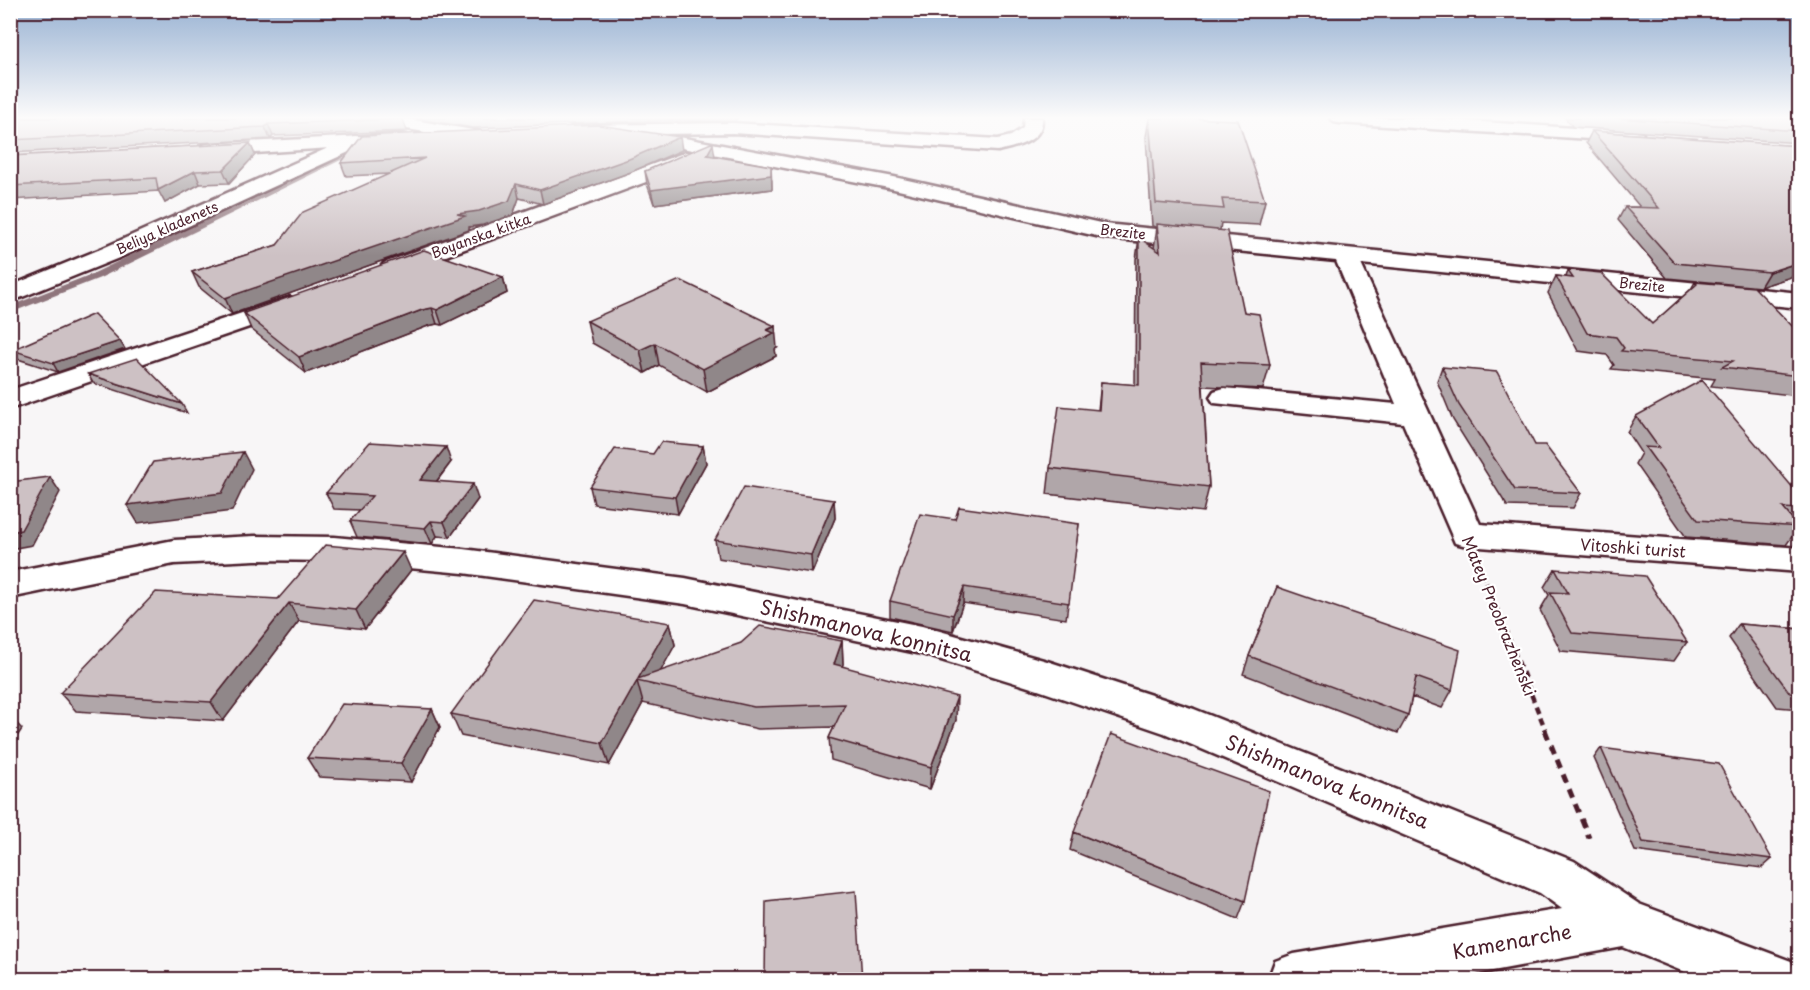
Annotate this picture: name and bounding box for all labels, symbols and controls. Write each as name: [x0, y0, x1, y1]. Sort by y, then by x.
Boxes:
street label: Beliya kladenets: [112, 195, 222, 259]
street label: Boyanska kitka: [428, 208, 534, 263]
street label: Brezite: [1099, 218, 1147, 245]
street label: Brezite: [1618, 272, 1666, 297]
street label: Vitoshki turist: [1580, 531, 1687, 563]
street label: Matey Preobrazhenski: [1457, 532, 1543, 699]
street label: Shishmanova konnitsa: [757, 591, 976, 669]
street label: Shishmanova konnitsa: [1221, 727, 1434, 836]
street label: Kamenarche: [1450, 916, 1574, 966]

